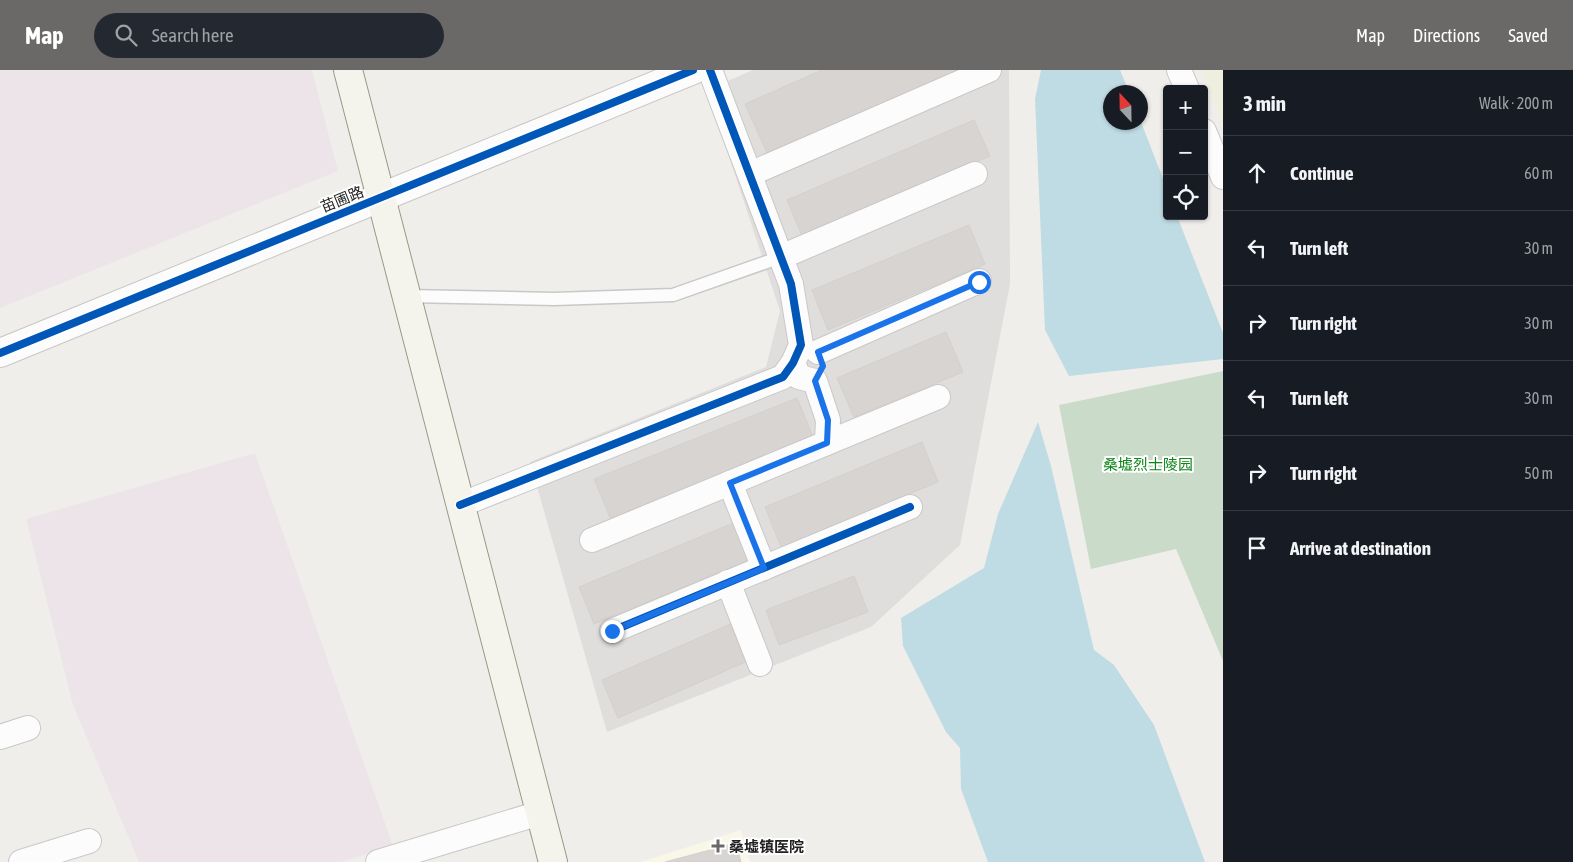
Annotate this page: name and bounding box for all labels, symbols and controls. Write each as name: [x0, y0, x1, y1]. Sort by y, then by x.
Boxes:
search box: [94, 13, 444, 58]
icon: search: [112, 21, 140, 49]
text: Map: [25, 22, 64, 49]
text: Search here: [152, 24, 234, 46]
text: Map: [1356, 25, 1385, 46]
text: Directions: [1413, 25, 1480, 46]
text: Saved: [1508, 25, 1548, 46]
north arrow: [1103, 85, 1148, 130]
map controls: [1163, 85, 1208, 220]
button: +: [1163, 85, 1208, 130]
text: 3 min: [1243, 91, 1286, 115]
text: Walk · 200 m: [1479, 94, 1553, 112]
button: −: [1163, 130, 1208, 175]
icon: ahead: [1243, 159, 1271, 187]
text: Continue: [1290, 162, 1354, 184]
text: 60 m: [1524, 164, 1553, 182]
button: locate: [1163, 175, 1208, 220]
street label: 苗圃路: [318, 183, 366, 215]
icon: left: [1243, 234, 1271, 262]
text: Turn left: [1290, 237, 1348, 259]
text: 30 m: [1524, 239, 1553, 257]
route start: [968, 271, 991, 294]
icon: right: [1243, 309, 1271, 337]
text: Turn right: [1290, 312, 1357, 334]
text: 30 m: [1524, 314, 1553, 332]
icon: left: [1243, 384, 1271, 412]
text: Turn left: [1290, 387, 1348, 409]
text: 30 m: [1524, 389, 1553, 407]
park label: 桑墟烈士陵园: [1103, 456, 1193, 473]
icon: right: [1243, 459, 1271, 487]
text: Turn right: [1290, 462, 1357, 484]
text: 50 m: [1524, 464, 1553, 482]
icon: arrive: [1243, 534, 1271, 562]
text: Arrive at destination: [1290, 537, 1431, 559]
route end: [601, 620, 624, 643]
place label: 桑墟镇医院: [729, 838, 804, 855]
marker: 桑墟镇医院: [711, 839, 725, 853]

